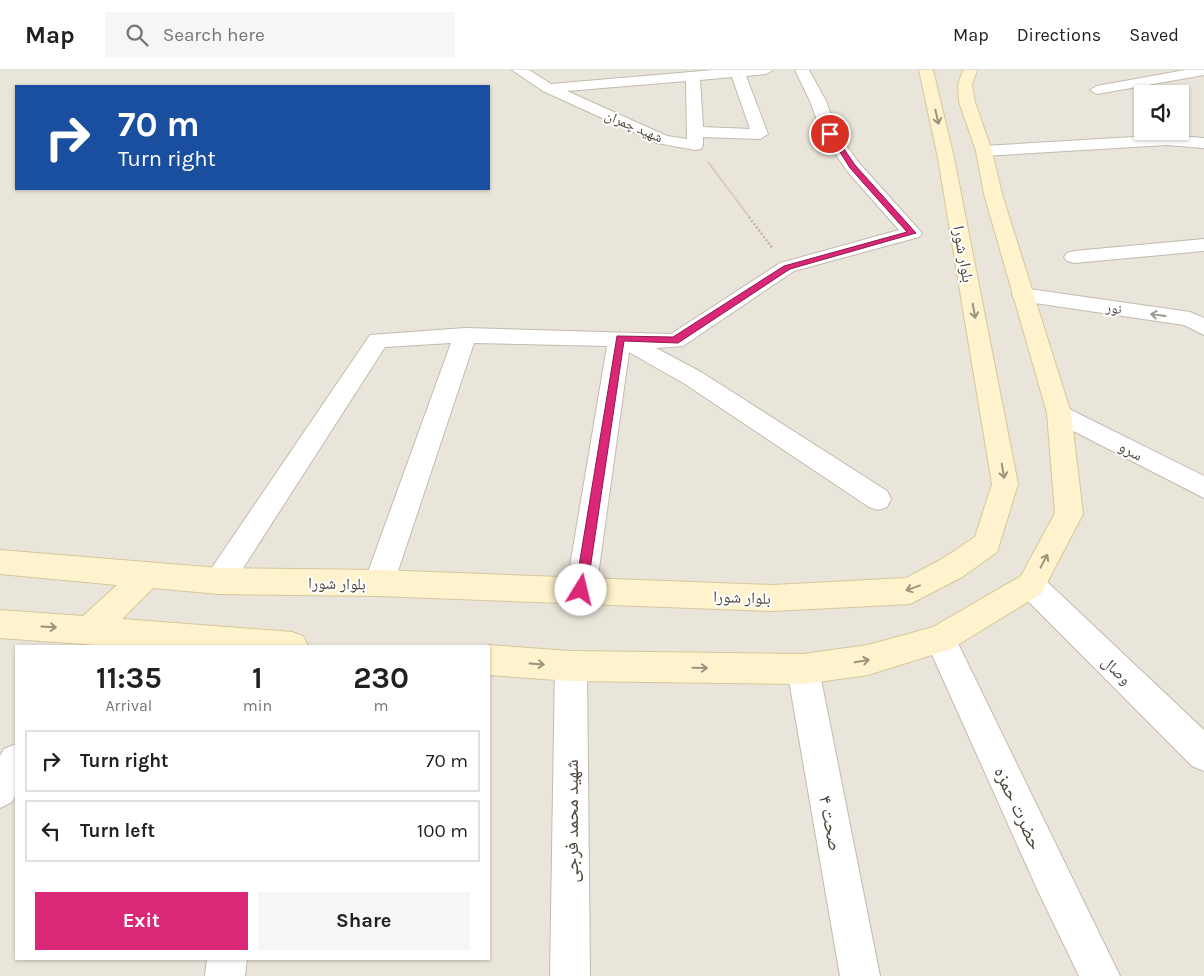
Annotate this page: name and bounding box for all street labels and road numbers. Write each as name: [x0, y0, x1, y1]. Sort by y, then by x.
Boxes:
street label: شهید چمران: [602, 107, 665, 146]
street label: بلوار شورا: [949, 224, 978, 284]
street label: نور: [1104, 299, 1123, 318]
street label: سرو: [1116, 436, 1146, 464]
street label: بلوار شورا: [308, 573, 366, 594]
street label: بلوار شورا: [713, 587, 771, 608]
street label: وصال: [1097, 652, 1135, 690]
street label: شهید محمد فرجی: [561, 759, 583, 883]
street label: حضرت حمزه: [989, 763, 1047, 853]
street label: صحت ۴: [814, 794, 846, 853]

